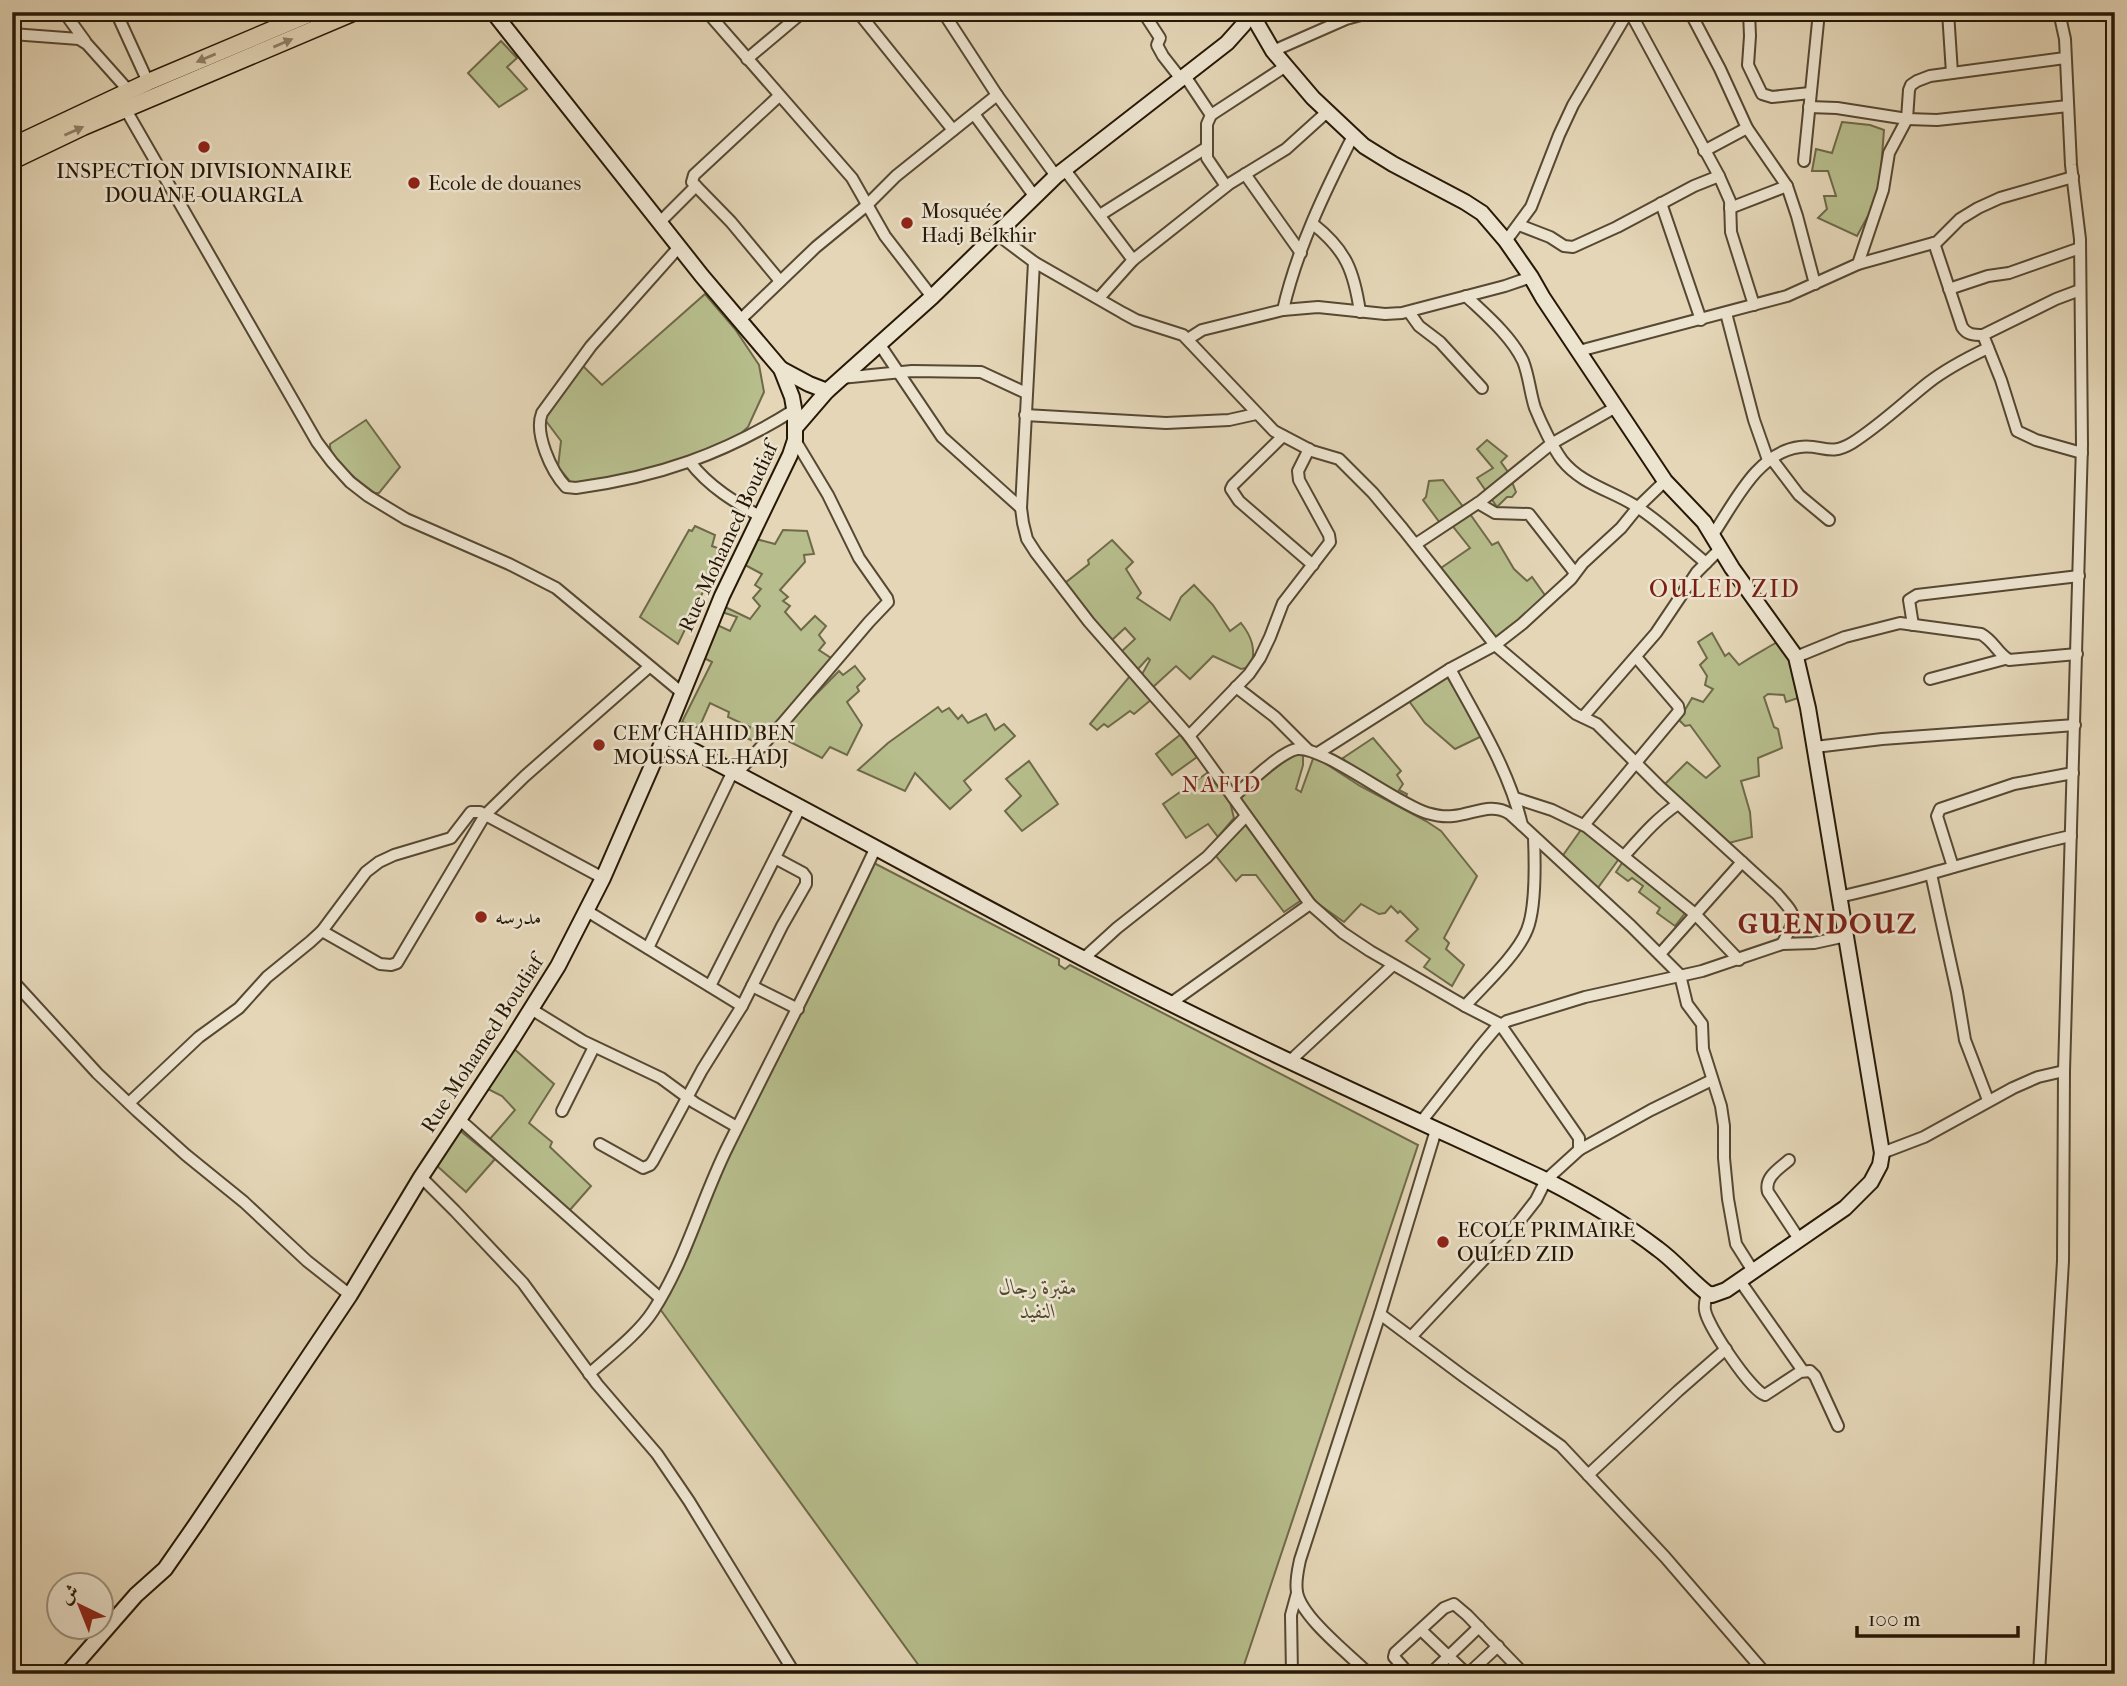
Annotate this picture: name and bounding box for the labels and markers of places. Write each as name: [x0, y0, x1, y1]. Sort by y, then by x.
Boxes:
marker: INSPECTION DIVISIONNAIRE DOUANE-OUARGLA: [196, 139, 212, 155]
place label: INSPECTION DIVISIONNAIRE DOUANE-OUARGLA: [56, 159, 352, 207]
place label: Ecole de douanes: [428, 171, 581, 195]
marker: Ecole de douanes: [406, 175, 422, 191]
place label: Mosquée Hadj Belkhir: [921, 199, 1036, 247]
marker: Mosquée Hadj Belkhir: [899, 215, 915, 231]
place label: CEM CHAHID BEN MOUSSA EL-HADJ: [613, 721, 796, 769]
marker: CEM CHAHID BEN MOUSSA EL-HADJ: [591, 737, 607, 753]
place label: مدرسه: [495, 905, 541, 929]
marker: مدرسه: [473, 909, 489, 925]
place label: ECOLE PRIMAIRE OULED ZID: [1457, 1218, 1636, 1266]
marker: ECOLE PRIMAIRE OULED ZID: [1435, 1234, 1451, 1250]

